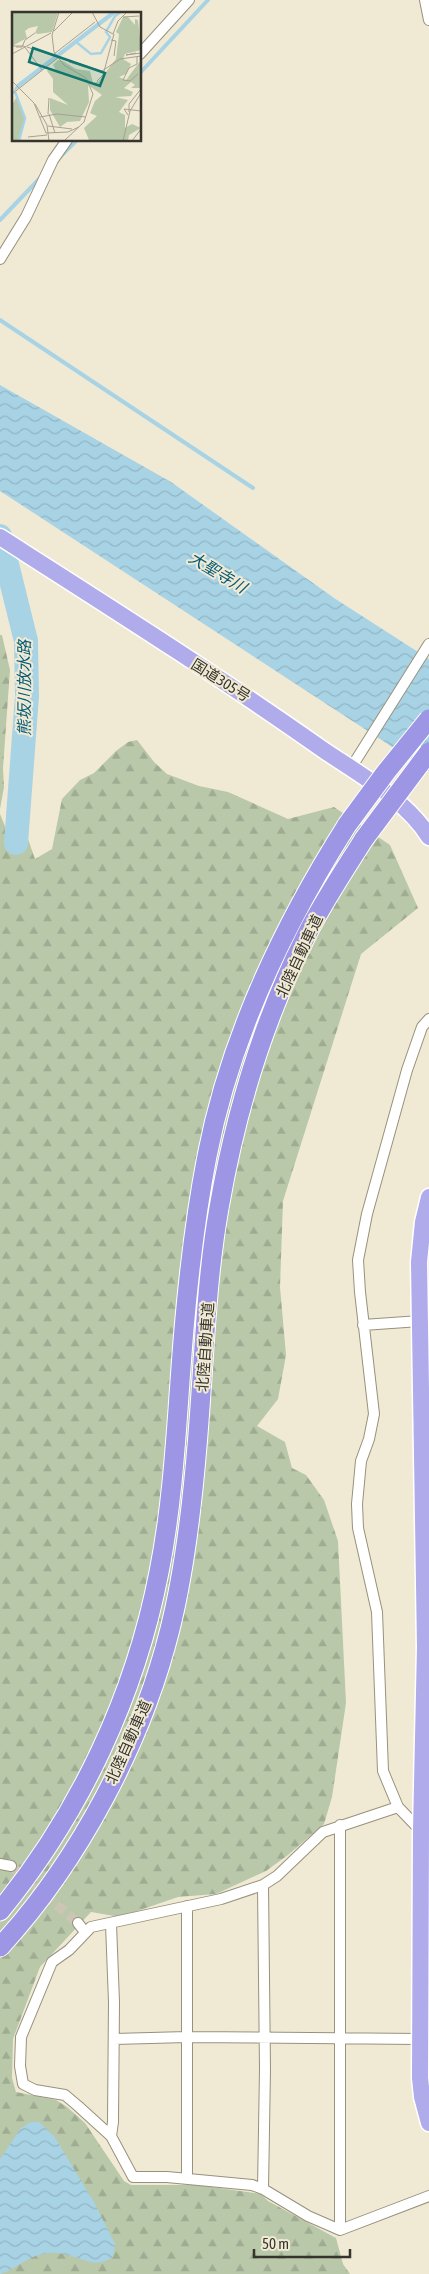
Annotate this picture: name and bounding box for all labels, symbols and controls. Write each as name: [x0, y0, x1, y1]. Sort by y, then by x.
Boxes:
inset map: [12, 12, 141, 141]
water label: 大聖寺川: [186, 548, 252, 597]
water label: 熊坂川放水路: [15, 638, 33, 736]
street label: 国道305号: [188, 655, 254, 705]
street label: 北陸自動車道: [272, 912, 326, 1000]
street label: 北陸自動車道: [193, 1302, 217, 1392]
street label: 北陸自動車道: [102, 1697, 154, 1787]
scale bar: [254, 2226, 350, 2258]
text: 50 m: [262, 2235, 289, 2252]

